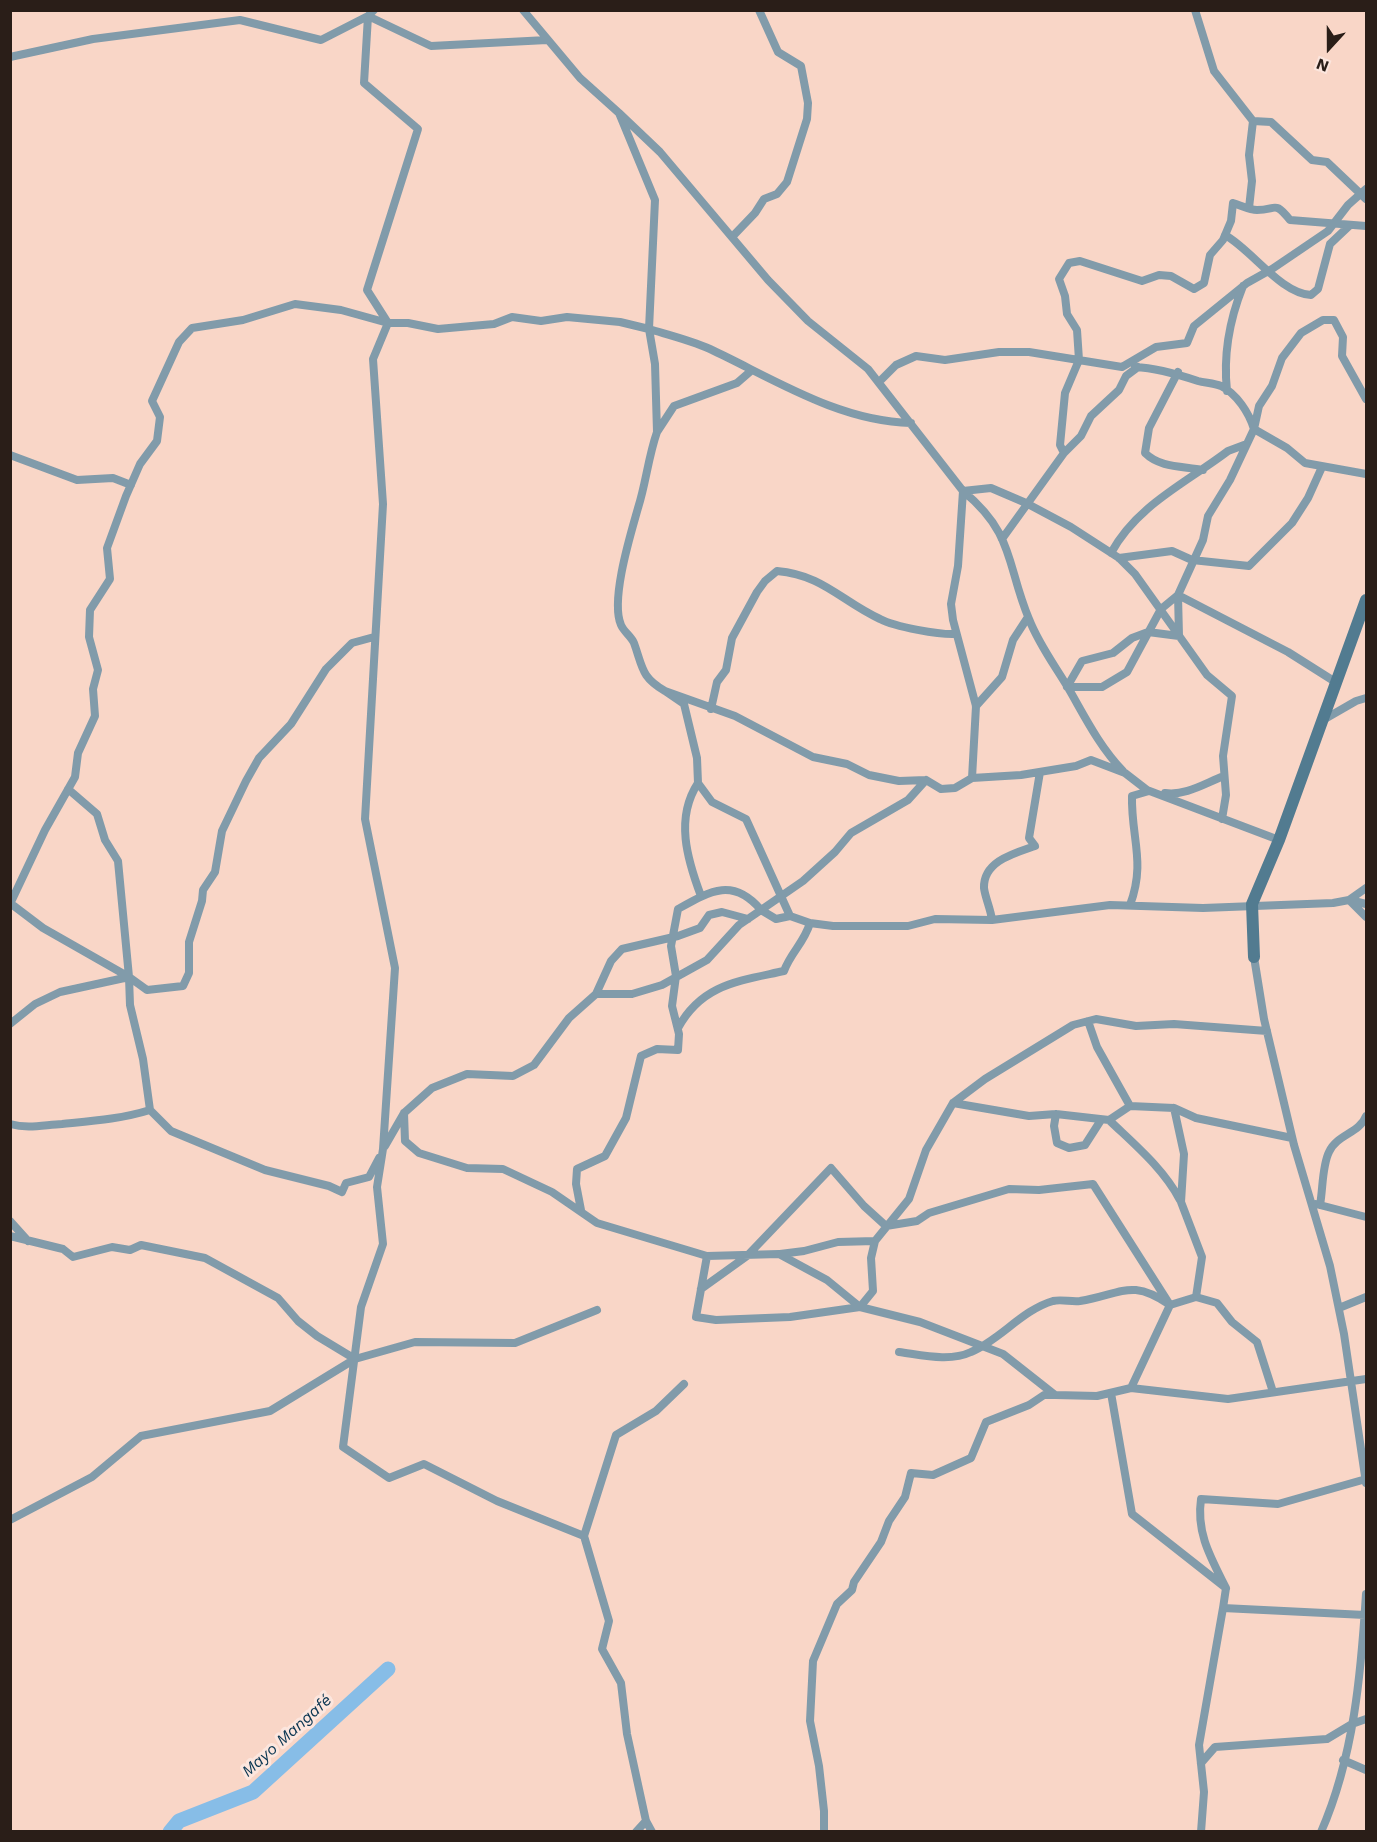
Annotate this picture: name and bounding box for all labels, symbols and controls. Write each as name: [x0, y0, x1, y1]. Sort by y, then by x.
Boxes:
north arrow: [1299, 18, 1359, 78]
text: N: [1313, 54, 1331, 76]
water label: Mayo Mangafé: [238, 1691, 336, 1781]

